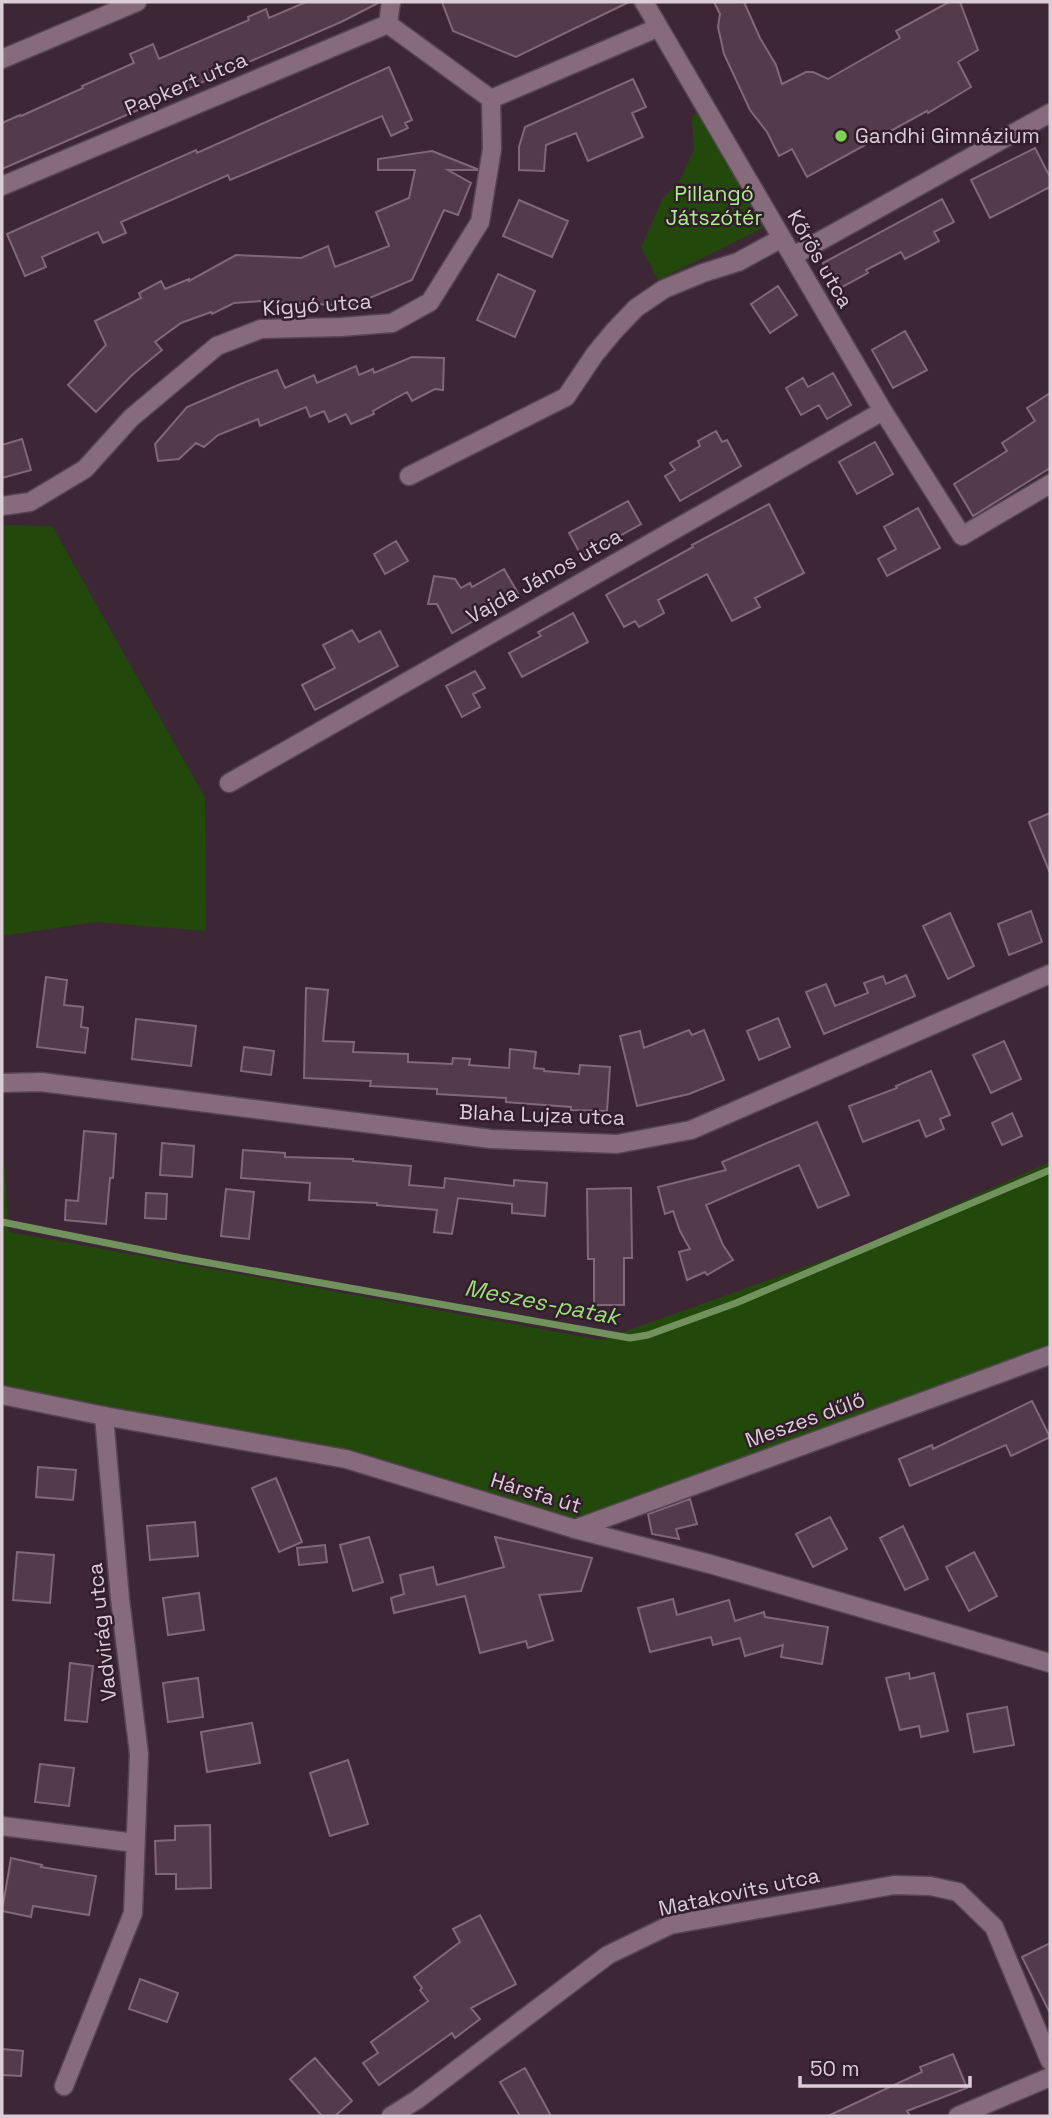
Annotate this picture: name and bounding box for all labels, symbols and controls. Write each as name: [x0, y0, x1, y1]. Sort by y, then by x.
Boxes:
street label: Papkert utca: [120, 46, 251, 122]
place label: Gandhi Gimnázium: [855, 122, 1040, 149]
marker: Gandhi Gimnázium: [833, 128, 849, 144]
park label: Pillangó Játszótér: [666, 180, 762, 231]
street label: Kőrös utca: [781, 205, 859, 313]
street label: Kígyó utca: [261, 287, 372, 322]
street label: Vajda János utca: [461, 522, 626, 629]
street label: Blaha Lujza utca: [459, 1098, 625, 1131]
water label: Meszes-patak: [462, 1272, 624, 1332]
street label: Meszes dűlő: [741, 1385, 868, 1454]
street label: Hársfa út: [488, 1466, 585, 1519]
street label: Vadvirág utca: [81, 1562, 122, 1703]
street label: Matakovits utca: [656, 1861, 822, 1922]
scale bar: [800, 2044, 970, 2088]
text: 50 m: [810, 2055, 860, 2082]

